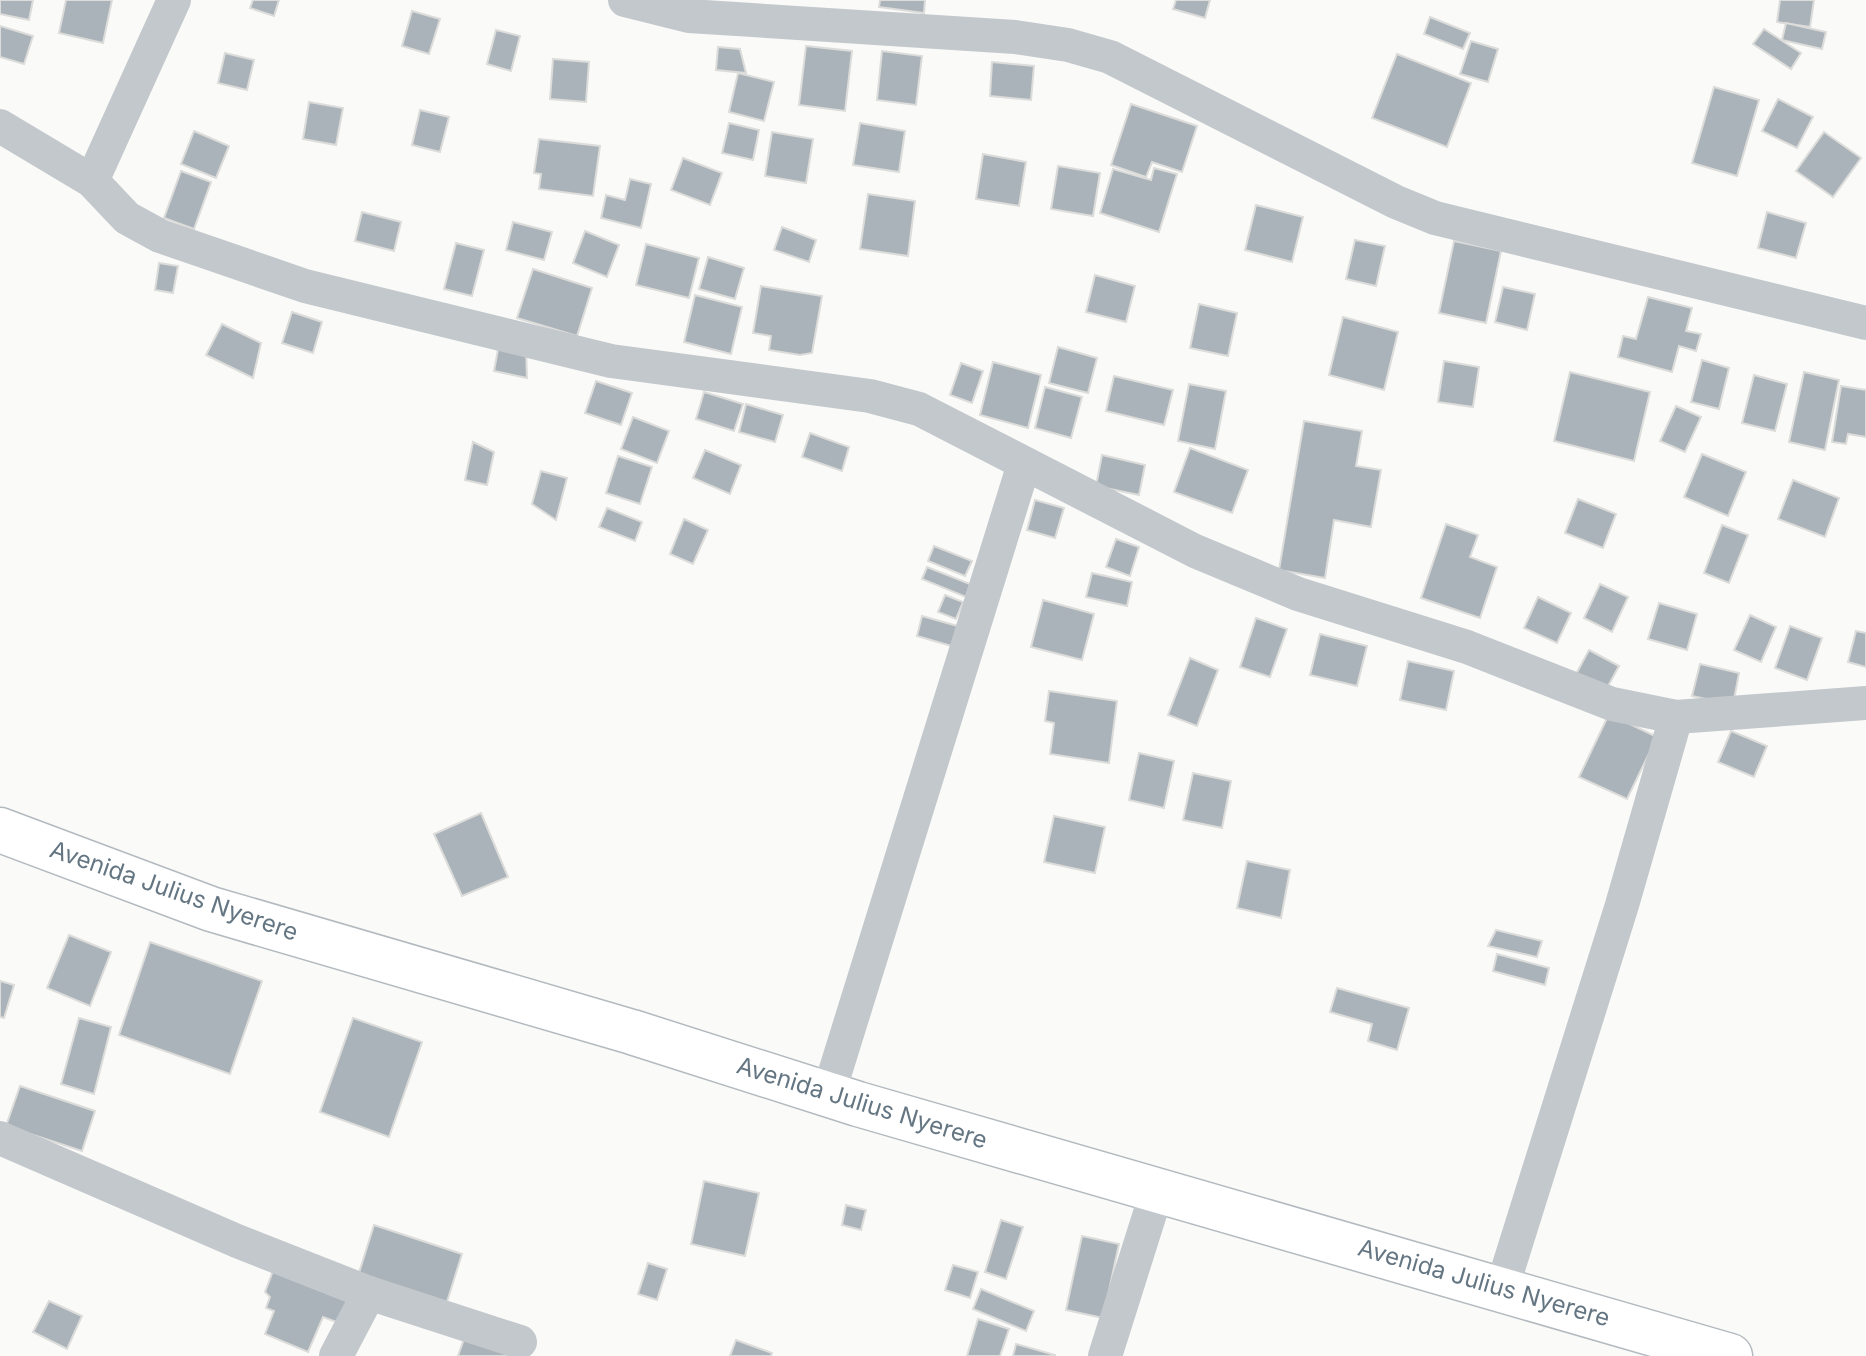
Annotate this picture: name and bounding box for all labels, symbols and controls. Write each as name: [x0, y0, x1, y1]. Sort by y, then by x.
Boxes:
street label: Avenida Julius Nyerere: [46, 834, 302, 947]
street label: Avenida Julius Nyerere: [733, 1051, 991, 1154]
street label: Avenida Julius Nyerere: [1355, 1233, 1613, 1332]

